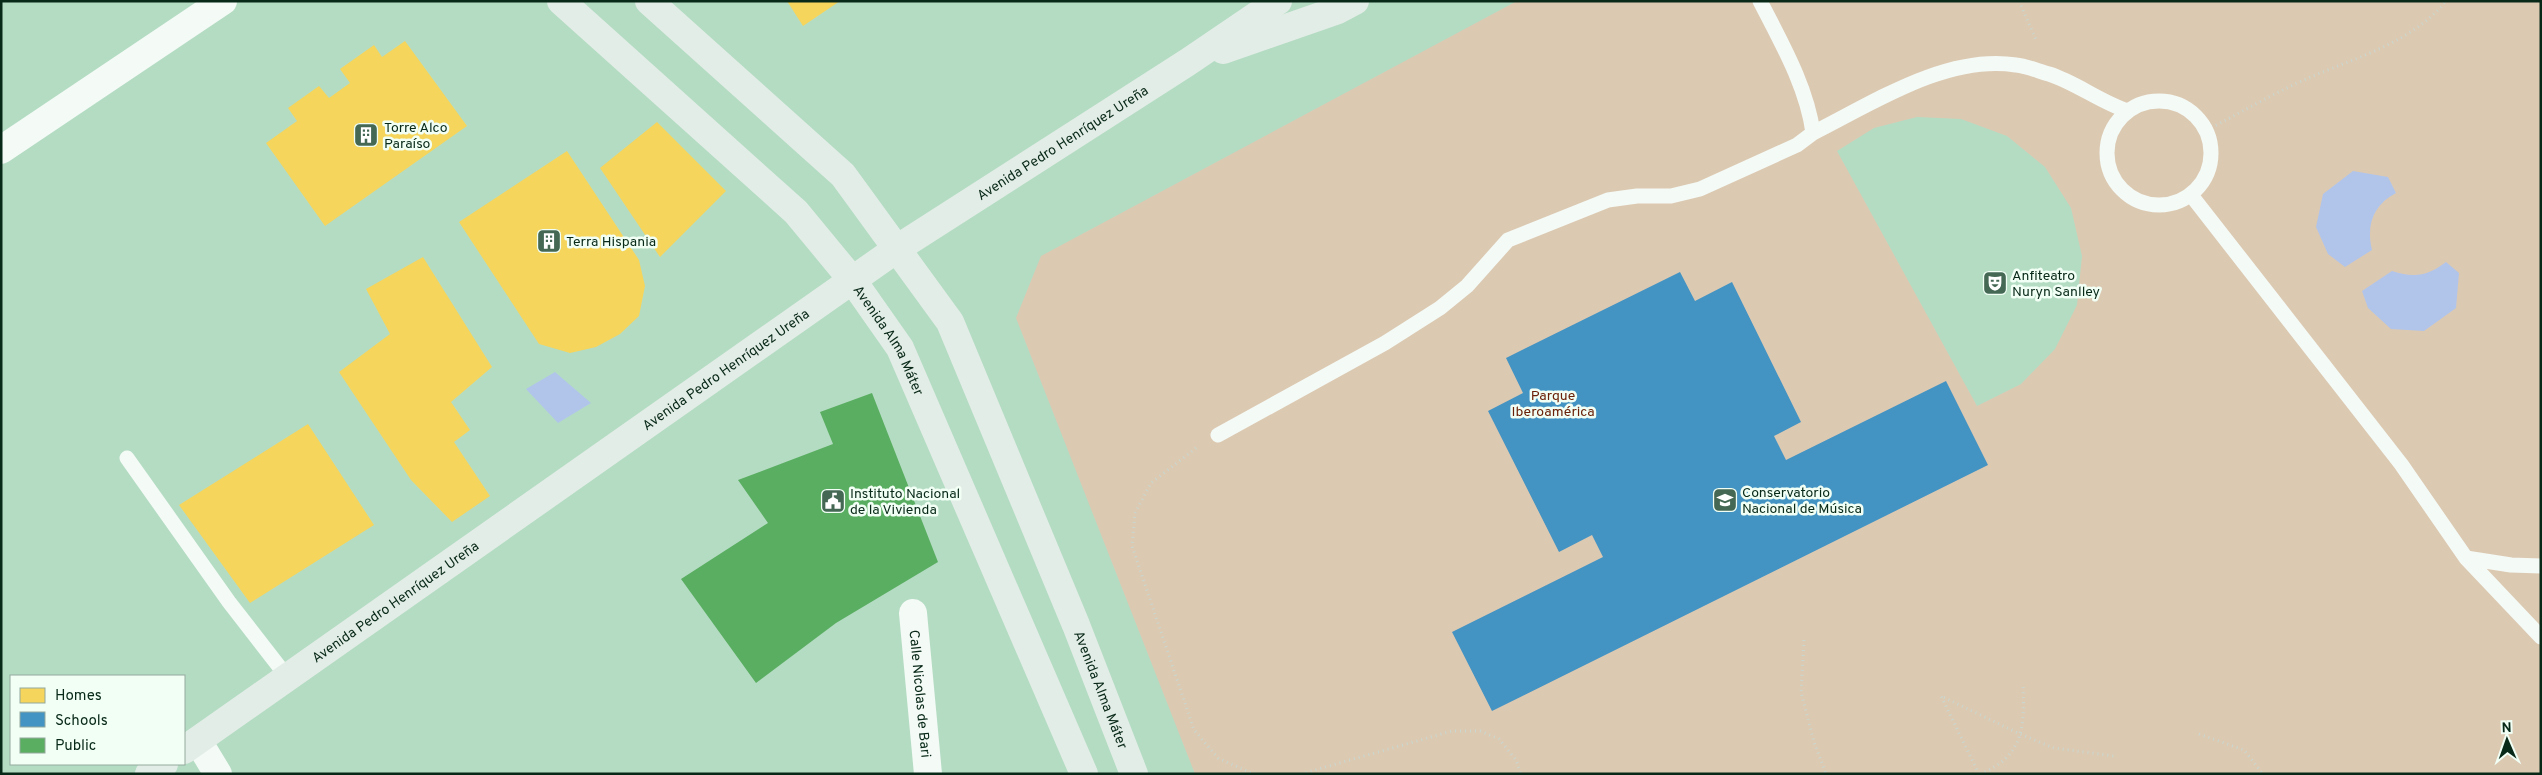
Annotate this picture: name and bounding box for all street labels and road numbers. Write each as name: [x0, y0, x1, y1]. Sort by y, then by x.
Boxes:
street label: Avenida Pedro Henríquez Ureña: [974, 83, 1152, 205]
street label: Avenida Alma Máter: [849, 283, 927, 399]
street label: Avenida Pedro Henríquez Ureña: [640, 306, 813, 435]
street label: Avenida Pedro Henríquez Ureña: [309, 538, 483, 667]
street label: Calle Nicolas de Bari: [905, 629, 933, 759]
street label: Avenida Alma Máter: [1069, 629, 1131, 752]

